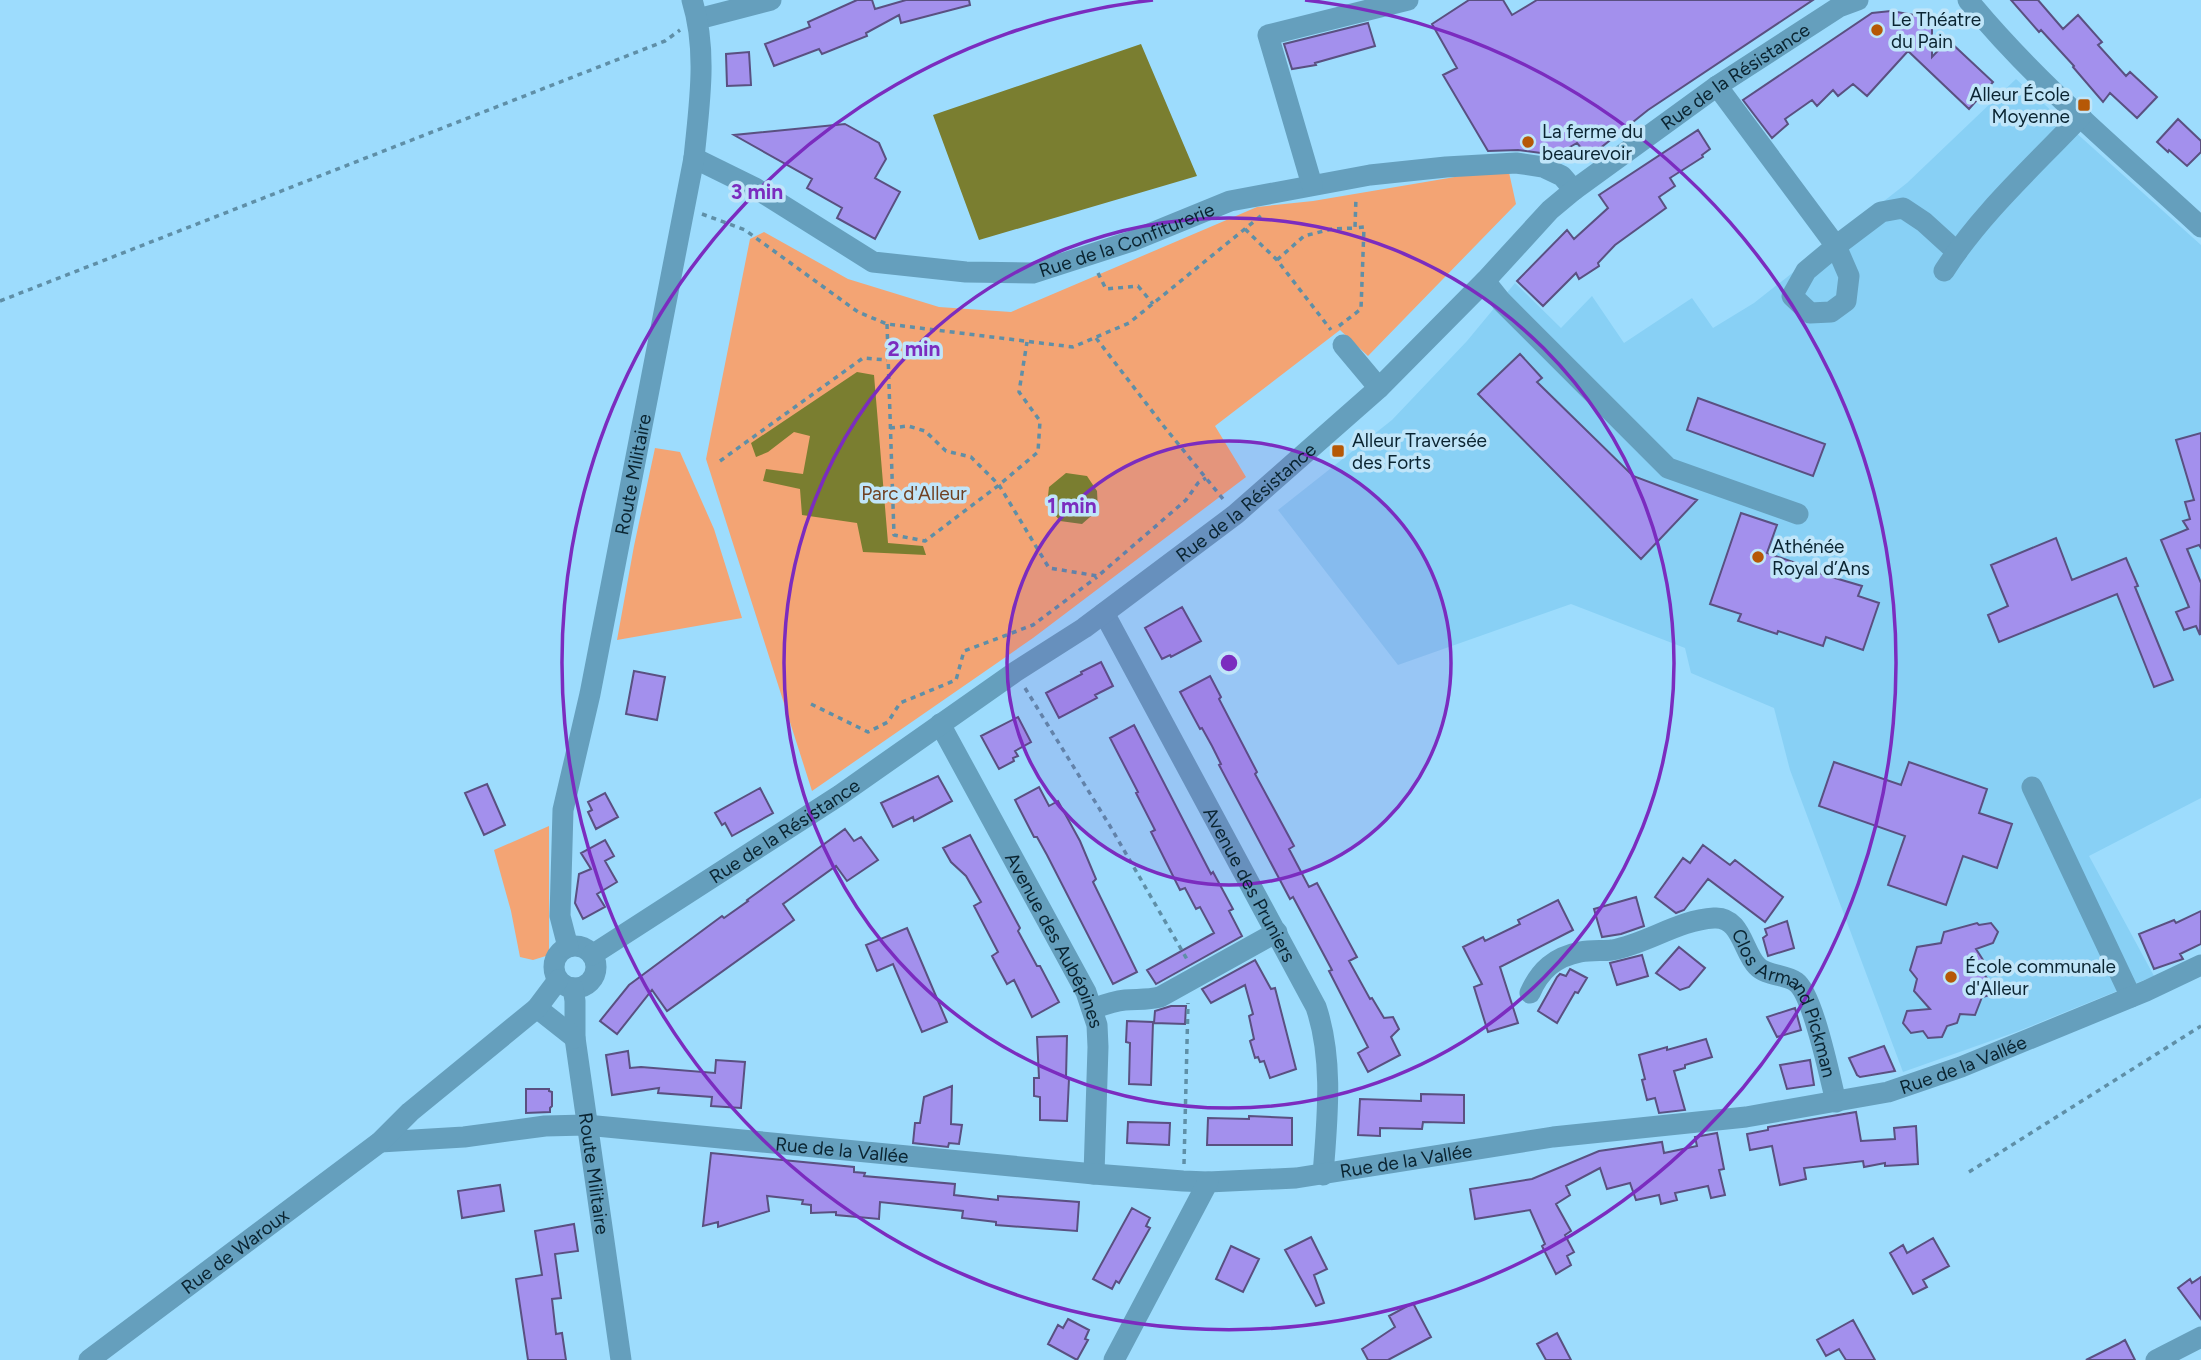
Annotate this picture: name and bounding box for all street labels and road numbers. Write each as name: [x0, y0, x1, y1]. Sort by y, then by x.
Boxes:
street label: Rue de la Résistance: [1656, 18, 1814, 135]
street label: Rue de la Confiturerie: [1036, 198, 1218, 282]
street label: Route Militaire: [610, 412, 656, 537]
street label: Rue de la Résistance: [1172, 438, 1321, 567]
street label: Rue de la Résistance: [705, 774, 864, 888]
street label: Avenue des Pruniers: [1198, 803, 1301, 966]
street label: Avenue des Aubépines: [1000, 848, 1108, 1031]
street label: Clos Armand Pickman: [1727, 925, 1841, 1080]
street label: Rue de la Vallée: [1897, 1030, 2030, 1099]
street label: Route Militaire: [574, 1111, 614, 1236]
street label: Rue de la Vallée: [774, 1132, 909, 1168]
street label: Rue de la Vallée: [1338, 1139, 1474, 1183]
street label: Rue de Waroux: [177, 1204, 293, 1299]

